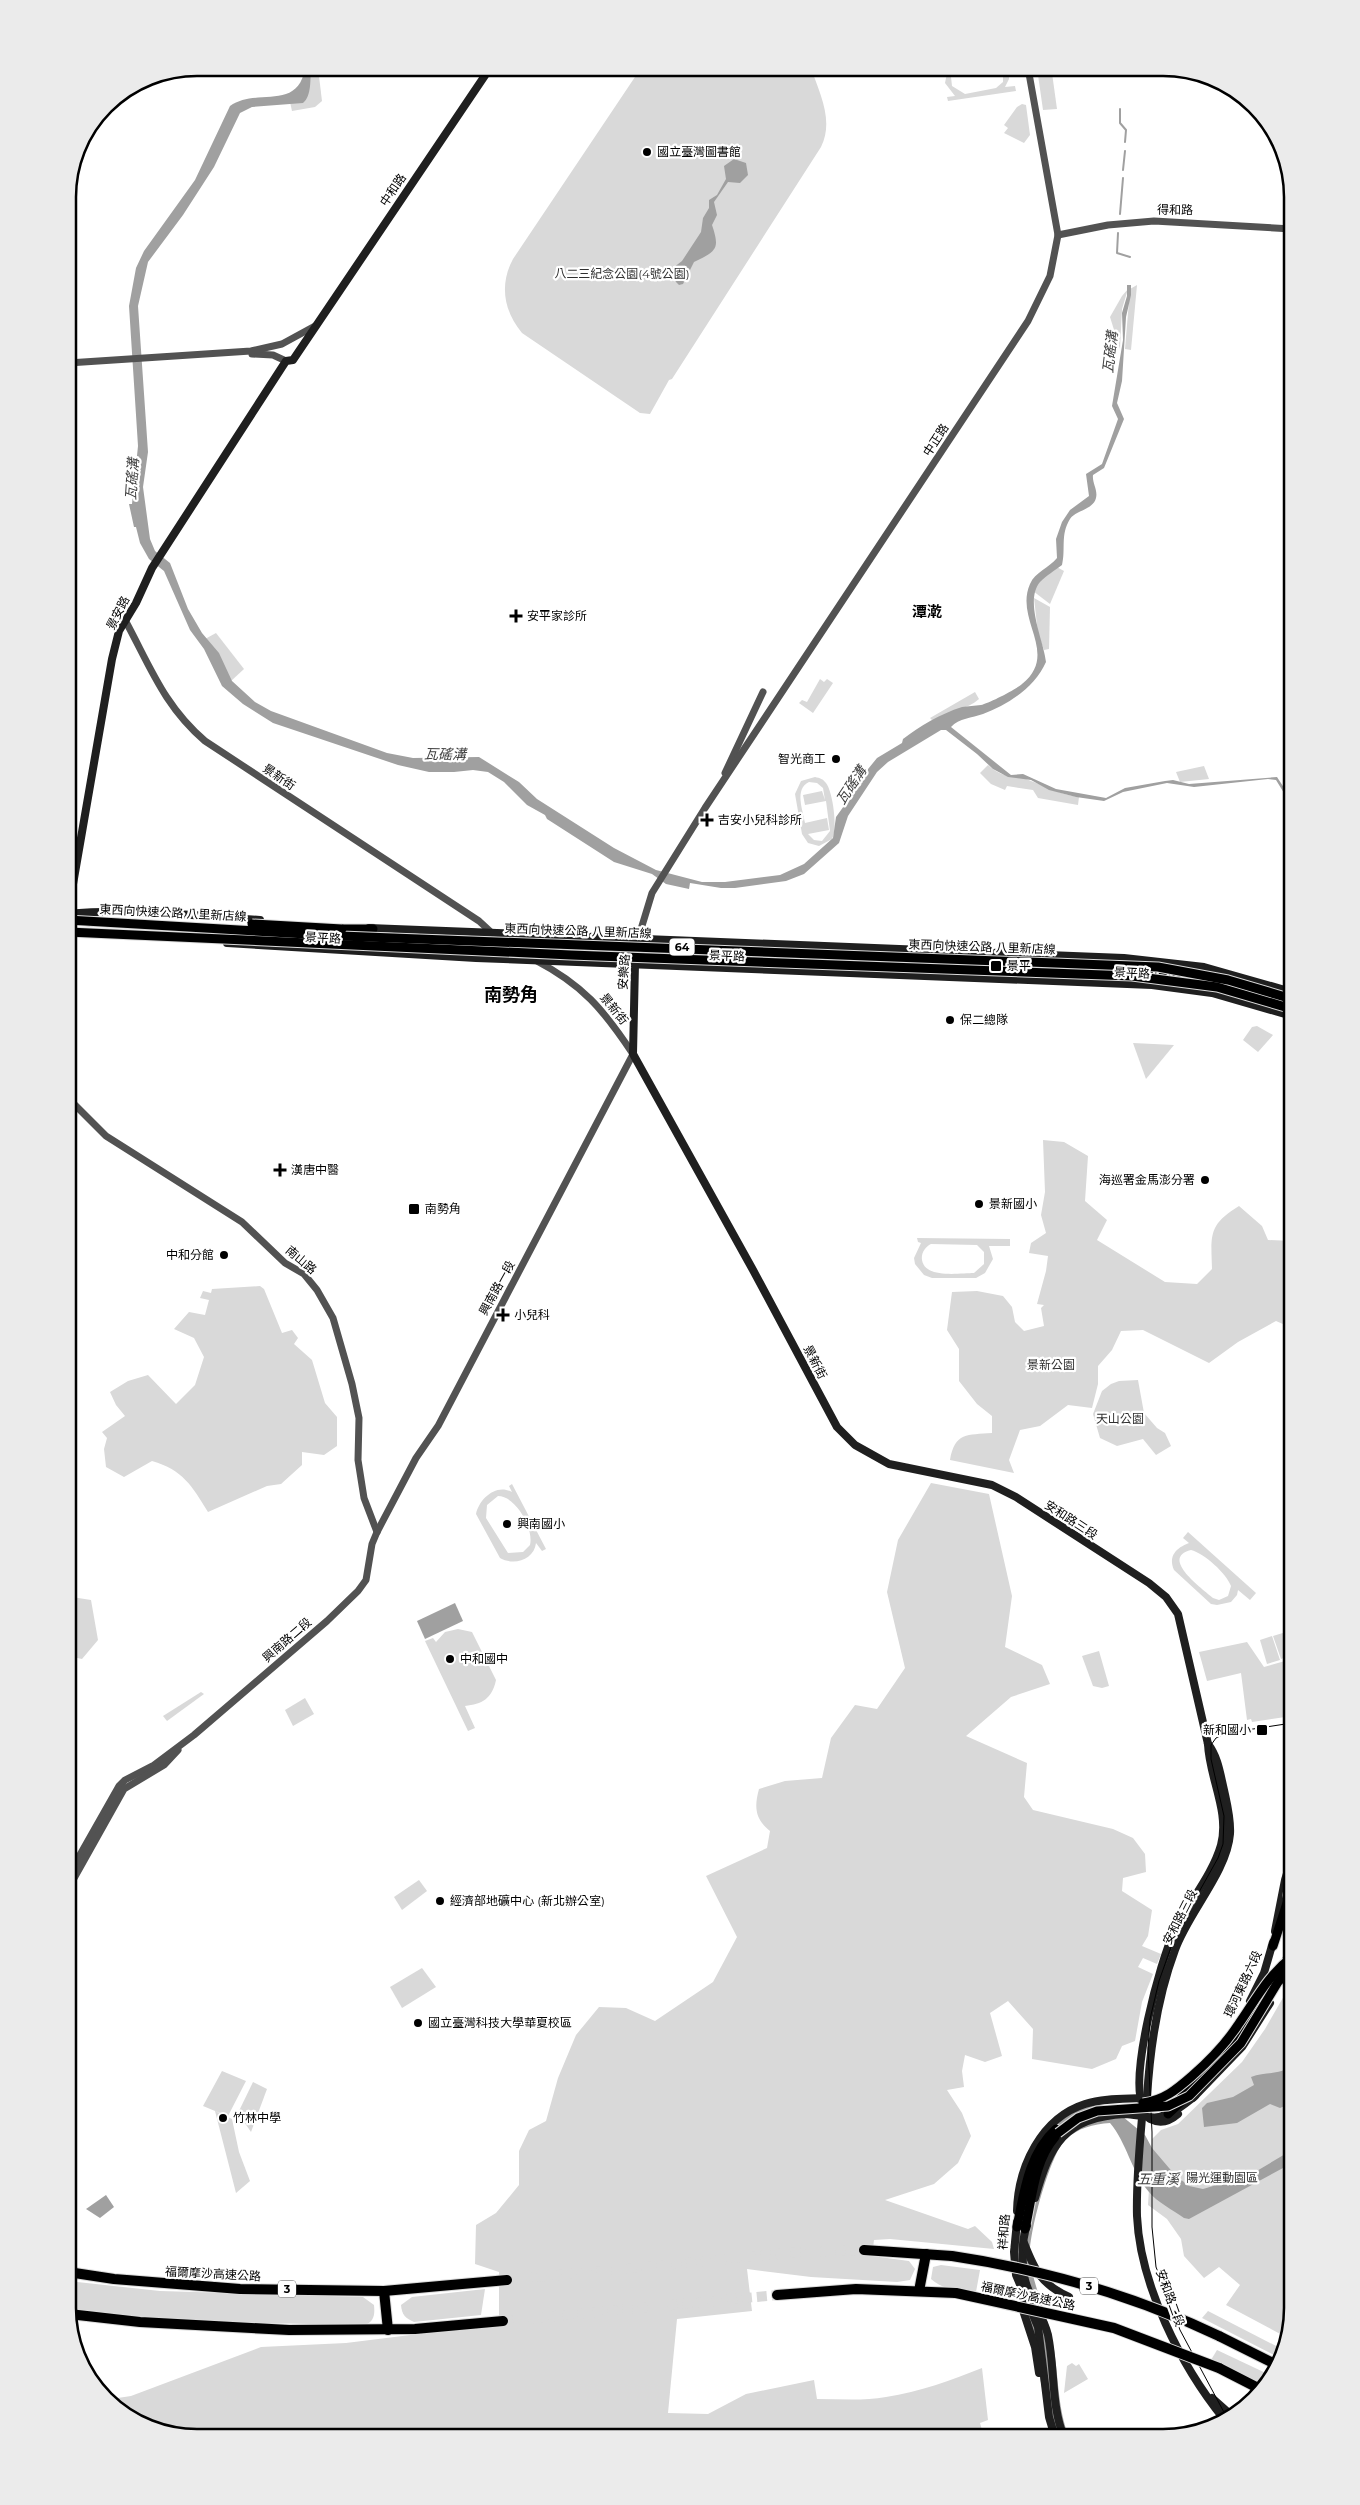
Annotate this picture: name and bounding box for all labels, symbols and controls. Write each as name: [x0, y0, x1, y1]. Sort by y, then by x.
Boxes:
place label: 國立臺灣圖書館: [657, 144, 741, 159]
marker: 國立臺灣圖書館: [641, 146, 653, 158]
street label: 中和路: [376, 171, 409, 209]
street label: 得和路: [1157, 202, 1193, 217]
park label: 八二三紀念公園(4號公園): [554, 266, 690, 281]
water label: 瓦磘溝: [1099, 328, 1122, 374]
street label: 中正路: [919, 421, 952, 459]
water label: 瓦磘溝: [122, 455, 143, 501]
street label: 景安路: [103, 593, 132, 632]
district label: 潭漧: [912, 602, 942, 621]
place label: 安平家診所: [527, 608, 587, 623]
marker: 安平家診所: [509, 609, 523, 623]
water label: 瓦磘溝: [424, 745, 468, 763]
place label: 智光商工: [778, 751, 826, 766]
marker: 智光商工: [830, 753, 842, 765]
street label: 景新街: [260, 760, 298, 793]
water label: 瓦磘溝: [832, 761, 871, 807]
place label: 吉安小兒科診所: [718, 812, 802, 827]
marker: 吉安小兒科診所: [700, 813, 714, 827]
street label: 東西向快速公路 八里新店線: [99, 901, 247, 924]
street label: 東西向快速公路 八里新店線: [504, 920, 652, 941]
street label: 景平路: [305, 929, 341, 946]
street label: 東西向快速公路 八里新店線: [908, 936, 1056, 957]
road number: 64: [670, 939, 694, 956]
street label: 景平路: [709, 947, 745, 964]
street label: 安樂路: [615, 953, 632, 990]
place label: 景平: [1007, 958, 1031, 973]
marker: 景平: [989, 959, 1003, 973]
street label: 景平路: [1114, 964, 1150, 981]
district label: 南勢角: [484, 984, 538, 1006]
street label: 景新街: [597, 990, 632, 1027]
place label: 保二總隊: [960, 1012, 1008, 1027]
marker: 保二總隊: [944, 1014, 956, 1026]
place label: 漢唐中醫: [291, 1162, 339, 1177]
marker: 漢唐中醫: [273, 1163, 287, 1177]
place label: 海巡署金馬澎分署: [1099, 1172, 1195, 1187]
marker: 海巡署金馬澎分署: [1199, 1174, 1211, 1186]
place label: 景新國小: [989, 1196, 1037, 1211]
marker: 景新國小: [973, 1198, 985, 1210]
place label: 南勢角: [425, 1201, 461, 1216]
marker: 南勢角: [407, 1202, 421, 1216]
street label: 南山路: [283, 1242, 320, 1277]
place label: 中和分館: [166, 1247, 214, 1262]
marker: 中和分館: [218, 1249, 230, 1261]
street label: 興南路一段: [475, 1258, 518, 1318]
place label: 小兒科: [514, 1307, 550, 1322]
marker: 小兒科: [496, 1308, 510, 1322]
street label: 景新街: [801, 1342, 830, 1381]
park label: 景新公園: [1027, 1357, 1075, 1372]
park label: 天山公園: [1096, 1411, 1144, 1426]
street label: 安和路三段: [1042, 1497, 1101, 1542]
place label: 興南國小: [517, 1516, 565, 1531]
marker: 興南國小: [501, 1518, 513, 1530]
street label: 興南路二段: [259, 1614, 314, 1665]
place label: 中和國中: [460, 1651, 508, 1666]
marker: 中和國中: [444, 1653, 456, 1665]
place label: 新和國小: [1203, 1722, 1251, 1737]
marker: 新和國小: [1255, 1723, 1269, 1737]
street label: 安和路三段: [1159, 1887, 1200, 1947]
place label: 經濟部地礦中心 (新北辦公室): [450, 1893, 605, 1908]
marker: 經濟部地礦中心 (新北辦公室): [434, 1895, 446, 1907]
street label: 環河東路六段: [1221, 1948, 1265, 2020]
place label: 國立臺灣科技大學華夏校區: [428, 2015, 572, 2030]
marker: 國立臺灣科技大學華夏校區: [412, 2017, 424, 2029]
place label: 竹林中學: [233, 2110, 281, 2125]
marker: 竹林中學: [217, 2112, 229, 2124]
water label: 五重溪: [1137, 2170, 1181, 2188]
park label: 陽光運動園區: [1186, 2170, 1258, 2185]
street label: 祥和路: [995, 2213, 1012, 2250]
street label: 福爾摩沙高速公路: [165, 2263, 261, 2284]
street label: 安和路二段: [1153, 2267, 1188, 2329]
street label: 福爾摩沙高速公路: [980, 2278, 1077, 2313]
road number: 3: [1080, 2278, 1098, 2294]
road number: 3: [278, 2280, 296, 2298]

